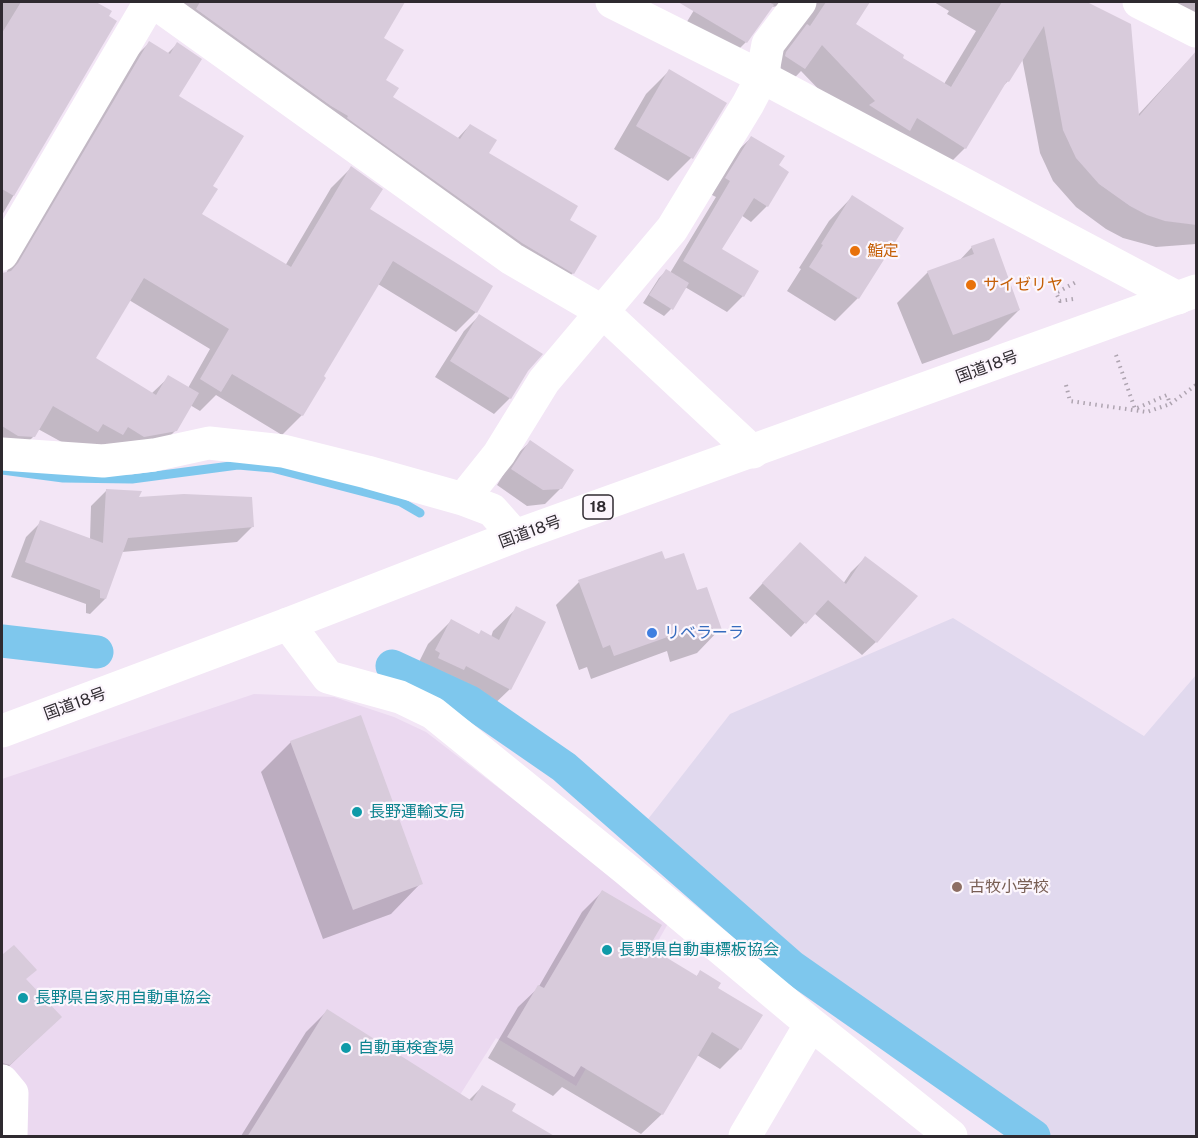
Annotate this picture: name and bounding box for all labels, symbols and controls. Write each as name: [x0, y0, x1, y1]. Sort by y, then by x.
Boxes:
place label: 鮨定: [867, 241, 899, 261]
marker: 鮨定: [848, 244, 862, 258]
place label: サイゼリヤ: [983, 275, 1063, 295]
marker: サイゼリヤ: [964, 278, 978, 292]
street label: 国道18号: [953, 347, 1021, 387]
road number: 18: [583, 495, 613, 519]
street label: 国道18号: [496, 512, 564, 552]
place label: リベラーラ: [664, 623, 744, 643]
marker: リベラーラ: [645, 626, 659, 640]
street label: 国道18号: [41, 684, 109, 724]
place label: 長野運輸支局: [369, 802, 465, 822]
marker: 長野運輸支局: [350, 805, 364, 819]
place label: 古牧小学校: [969, 877, 1049, 897]
marker: 古牧小学校: [950, 880, 964, 894]
place label: 長野県自動車標板協会: [619, 940, 779, 960]
marker: 長野県自動車標板協会: [600, 943, 614, 957]
place label: 長野県自家用自動車協会: [35, 988, 211, 1008]
marker: 長野県自家用自動車協会: [16, 991, 30, 1005]
place label: 自動車検査場: [358, 1038, 454, 1058]
marker: 自動車検査場: [339, 1041, 353, 1055]

